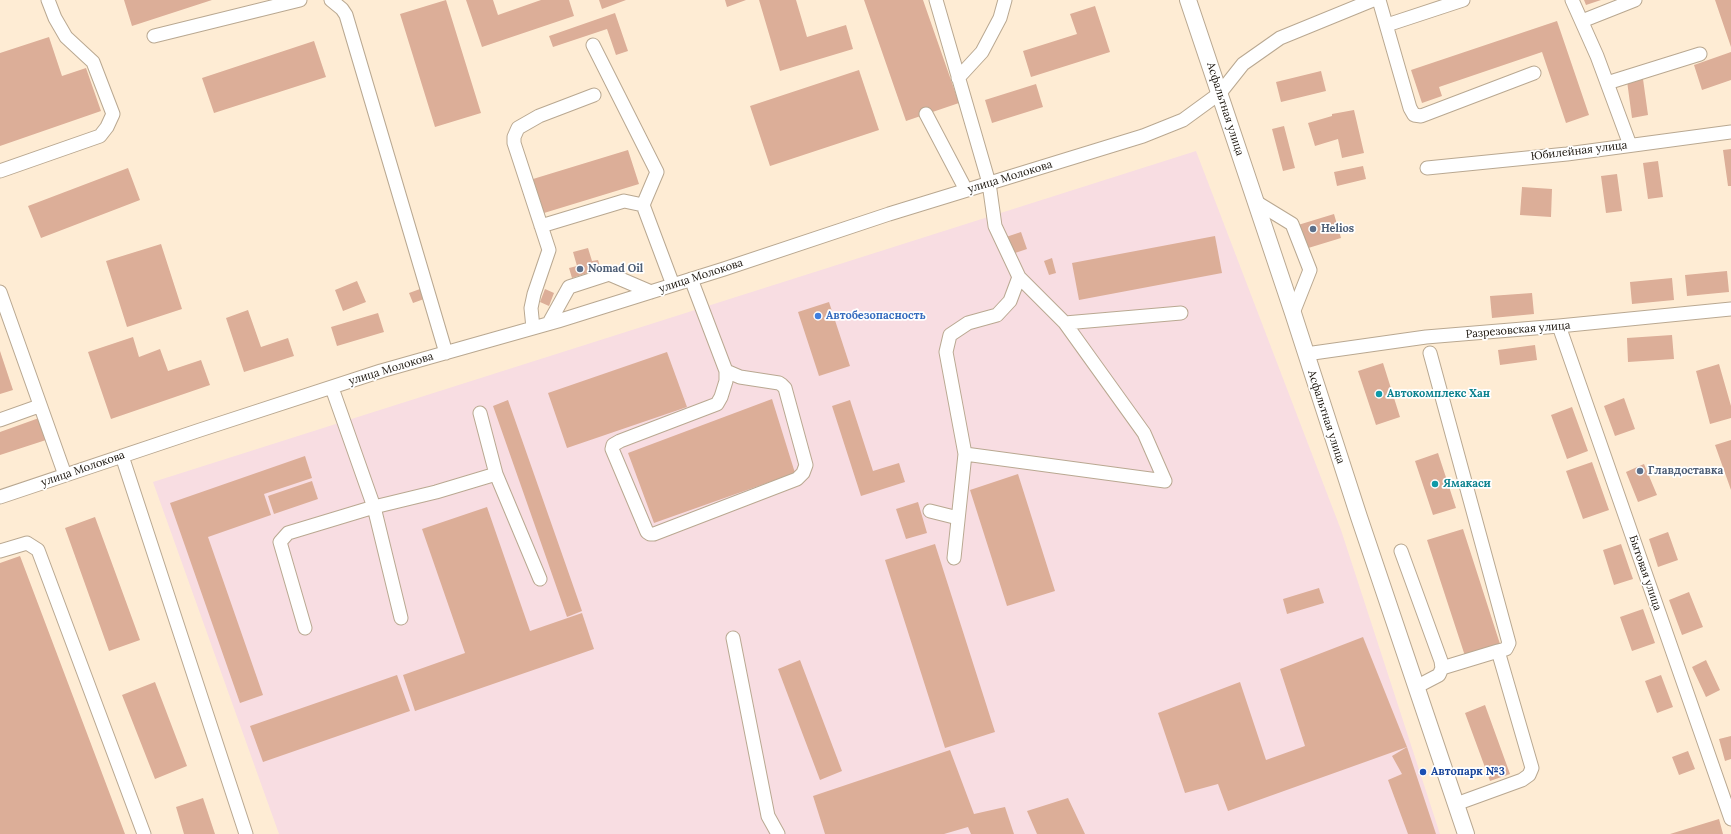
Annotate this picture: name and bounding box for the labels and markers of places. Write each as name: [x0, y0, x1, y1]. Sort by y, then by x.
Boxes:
place label: Helios: [1321, 222, 1354, 236]
marker: Helios: [1308, 224, 1318, 234]
place label: Nomad Oil: [588, 262, 643, 276]
marker: Nomad Oil: [575, 264, 585, 274]
place label: Автобезопасность: [826, 309, 926, 323]
marker: Автобезопасность: [813, 311, 823, 321]
place label: Автокомплекс Хан: [1387, 387, 1490, 401]
marker: Автокомплекс Хан: [1374, 389, 1384, 399]
place label: Главдоставка: [1648, 464, 1723, 478]
marker: Главдоставка: [1635, 466, 1645, 476]
place label: Ямакаси: [1443, 477, 1491, 491]
marker: Ямакаси: [1430, 479, 1440, 489]
place label: Автопарк №3: [1431, 765, 1505, 779]
marker: Автопарк №3: [1418, 767, 1428, 777]

